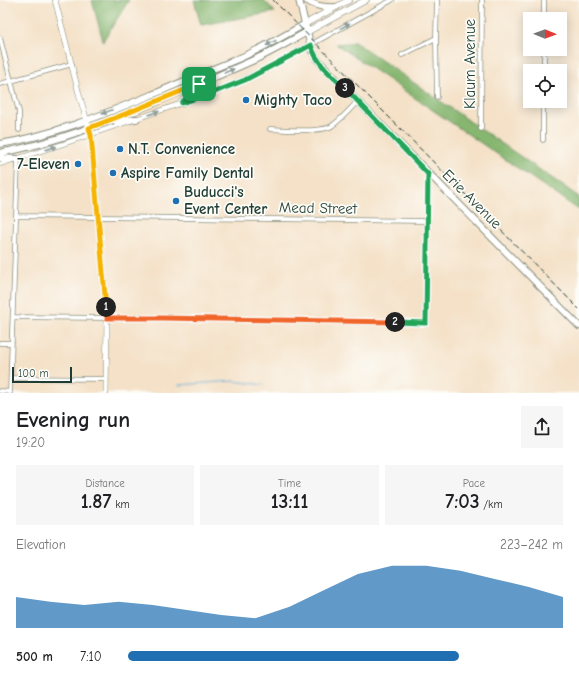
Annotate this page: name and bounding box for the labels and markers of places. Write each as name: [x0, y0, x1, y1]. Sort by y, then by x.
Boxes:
pin: [182, 67, 216, 101]
pin: 3: [335, 78, 355, 98]
place label: Mighty Taco: [254, 91, 332, 109]
marker: Mighty Taco: [241, 95, 251, 105]
place label: N.T. Convenience: [128, 140, 235, 158]
marker: N.T. Convenience: [115, 144, 125, 154]
place label: 7-Eleven: [17, 155, 70, 173]
marker: 7-Eleven: [73, 159, 83, 169]
place label: Aspire Family Dental: [121, 164, 254, 182]
marker: Aspire Family Dental: [108, 168, 118, 178]
place label: Buducci's Event Center: [184, 183, 267, 218]
marker: Buducci's Event Center: [171, 196, 181, 206]
pin: 1: [96, 297, 116, 317]
pin: 2: [385, 312, 405, 332]

